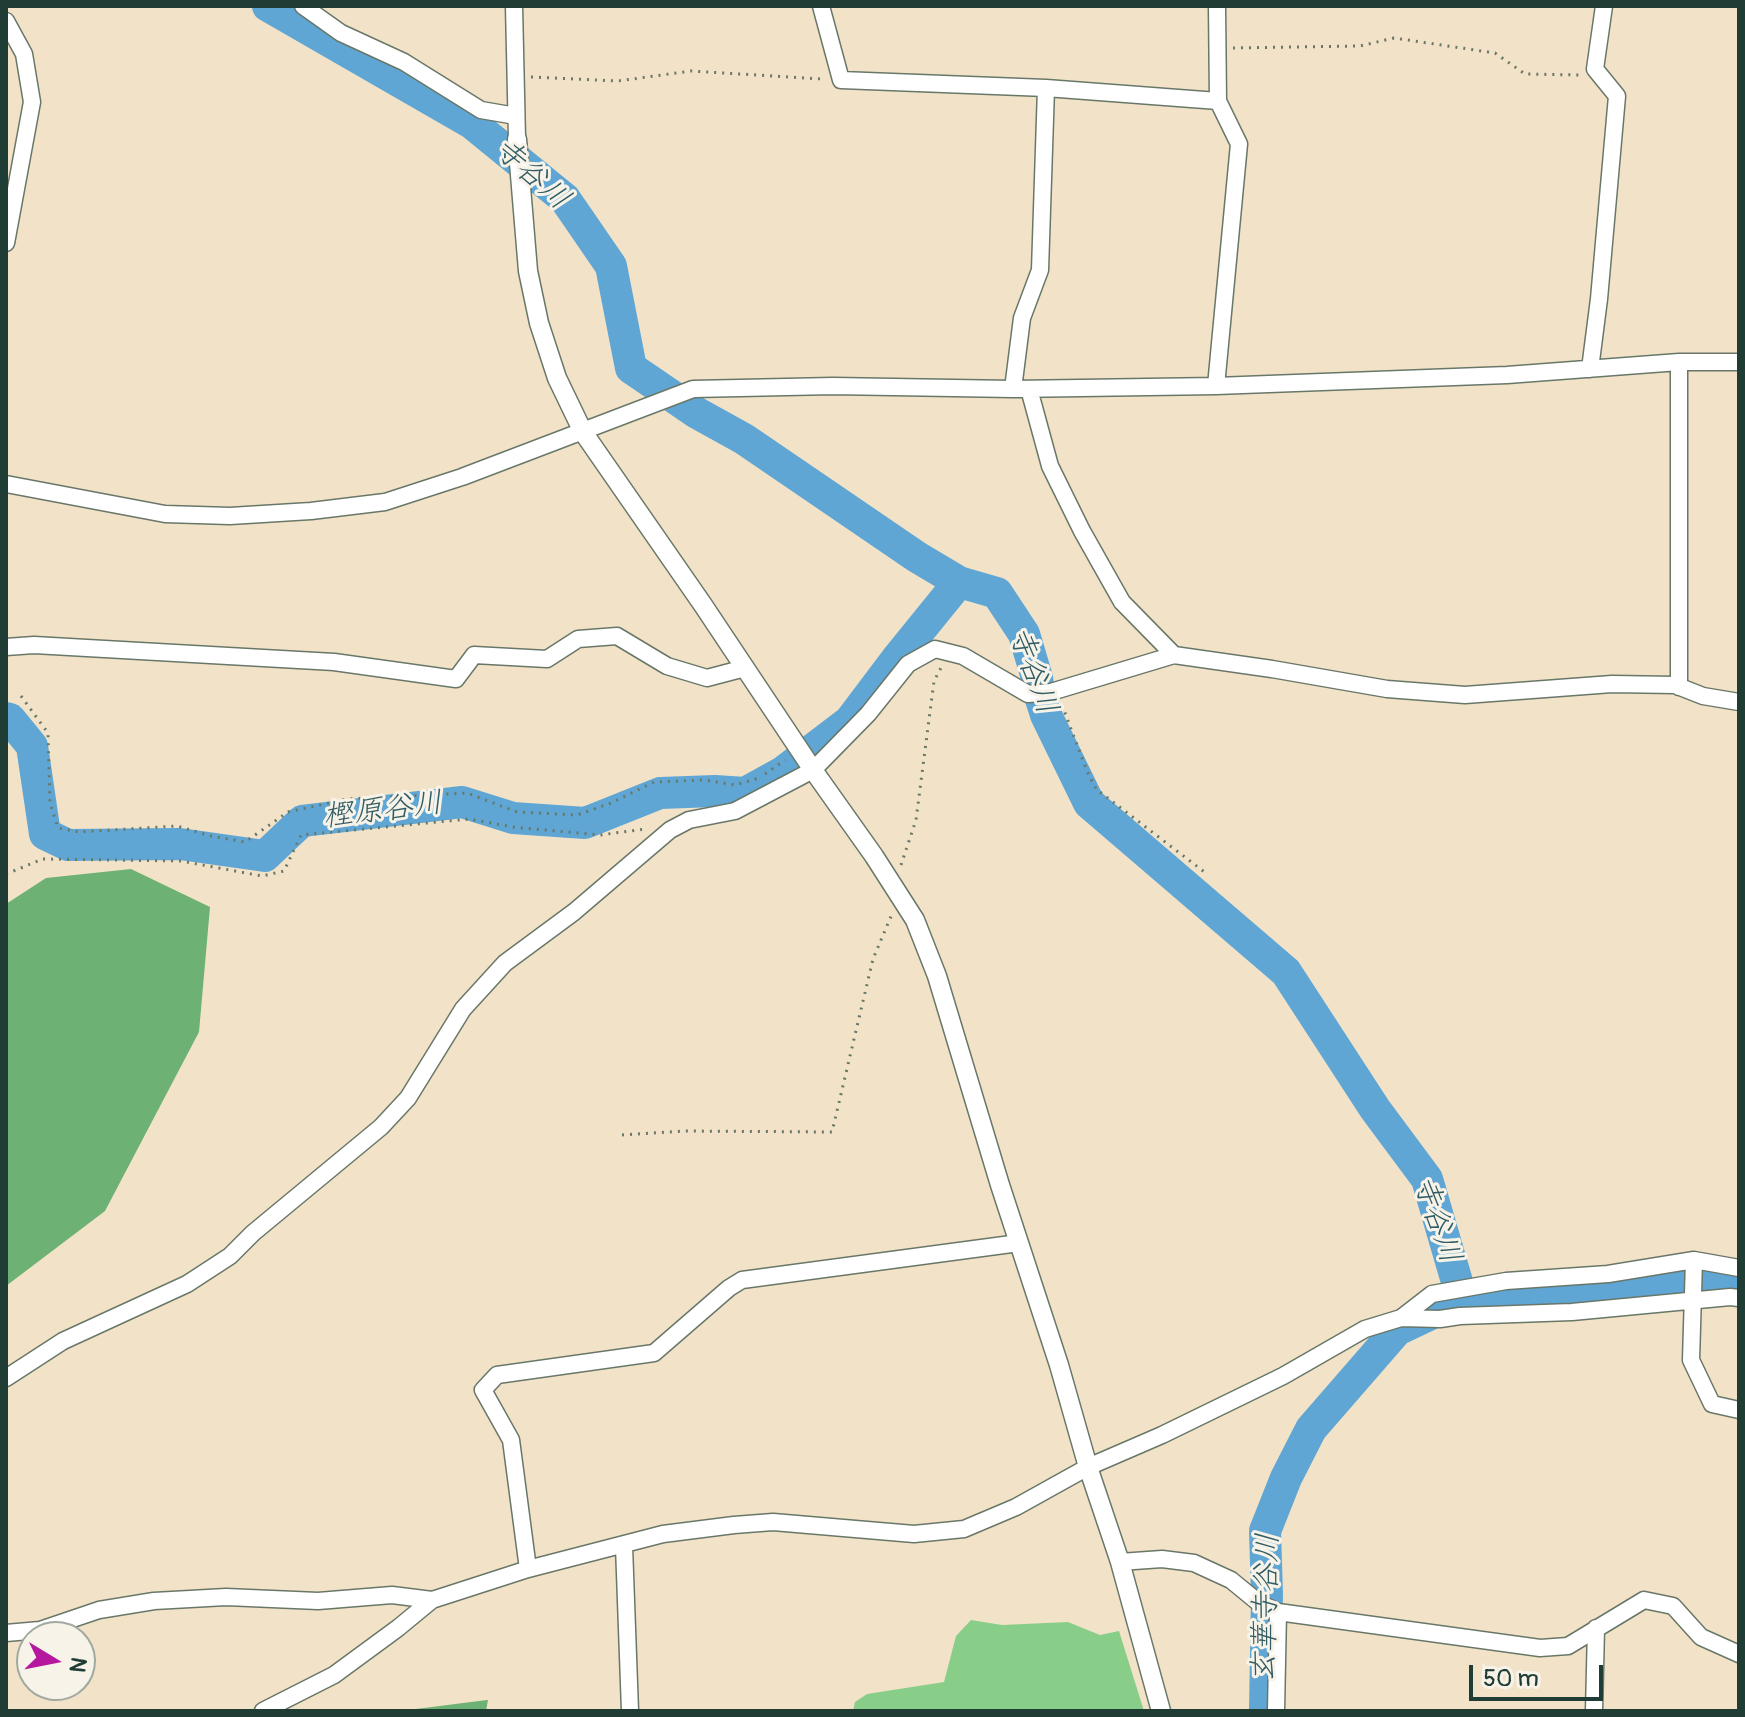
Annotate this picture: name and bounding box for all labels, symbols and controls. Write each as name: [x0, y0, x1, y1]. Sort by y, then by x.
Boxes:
water label: 寺谷川: [486, 132, 576, 218]
water label: 寺谷川: [1000, 623, 1064, 719]
water label: 樫原谷川: [321, 786, 445, 836]
water label: 寺谷川: [1404, 1172, 1468, 1268]
water label: 玄華寺谷川: [1246, 1532, 1288, 1684]
north arrow: [16, 1621, 96, 1701]
scale bar: [1473, 1649, 1607, 1699]
text: N: [63, 1655, 93, 1675]
text: 50 m: [1483, 1664, 1539, 1693]

